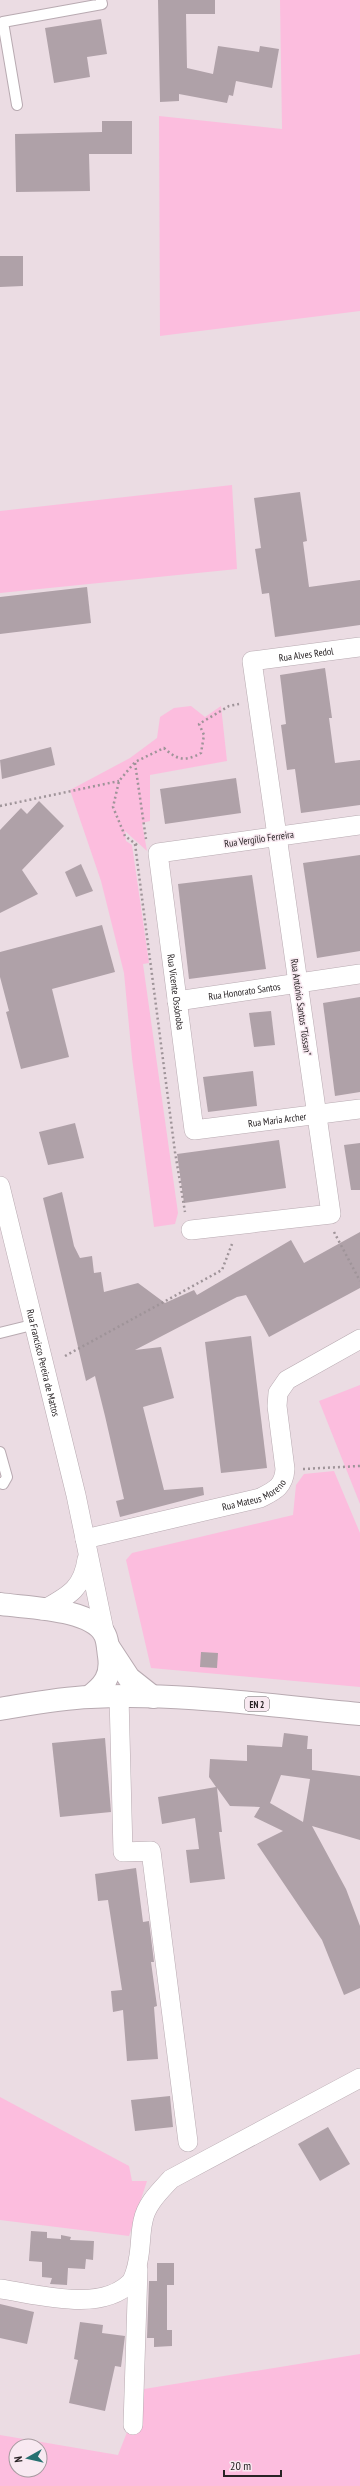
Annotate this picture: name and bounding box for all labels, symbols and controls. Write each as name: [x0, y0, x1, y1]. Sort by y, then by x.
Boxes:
street label: Rua Alves Redol: [278, 644, 335, 664]
street label: Rua Vergílio Ferreira: [223, 828, 295, 850]
street label: Rua Vicente Ossónoba: [165, 953, 187, 1031]
street label: Rua António Santos "Tóssan": [288, 958, 314, 1056]
street label: Rua Honorato Santos: [207, 979, 282, 1003]
street label: Rua Maria Archer: [247, 1109, 307, 1130]
street label: Rua Francisco Pereira de Mattos: [24, 1308, 63, 1418]
street label: Rua Mateus Moreno: [220, 1477, 288, 1513]
road number: EN 2: [245, 1697, 269, 1711]
north arrow: [8, 2438, 48, 2478]
scale bar: [224, 2452, 281, 2478]
text: N: [11, 2455, 25, 2463]
text: 20 m: [230, 2458, 251, 2473]

